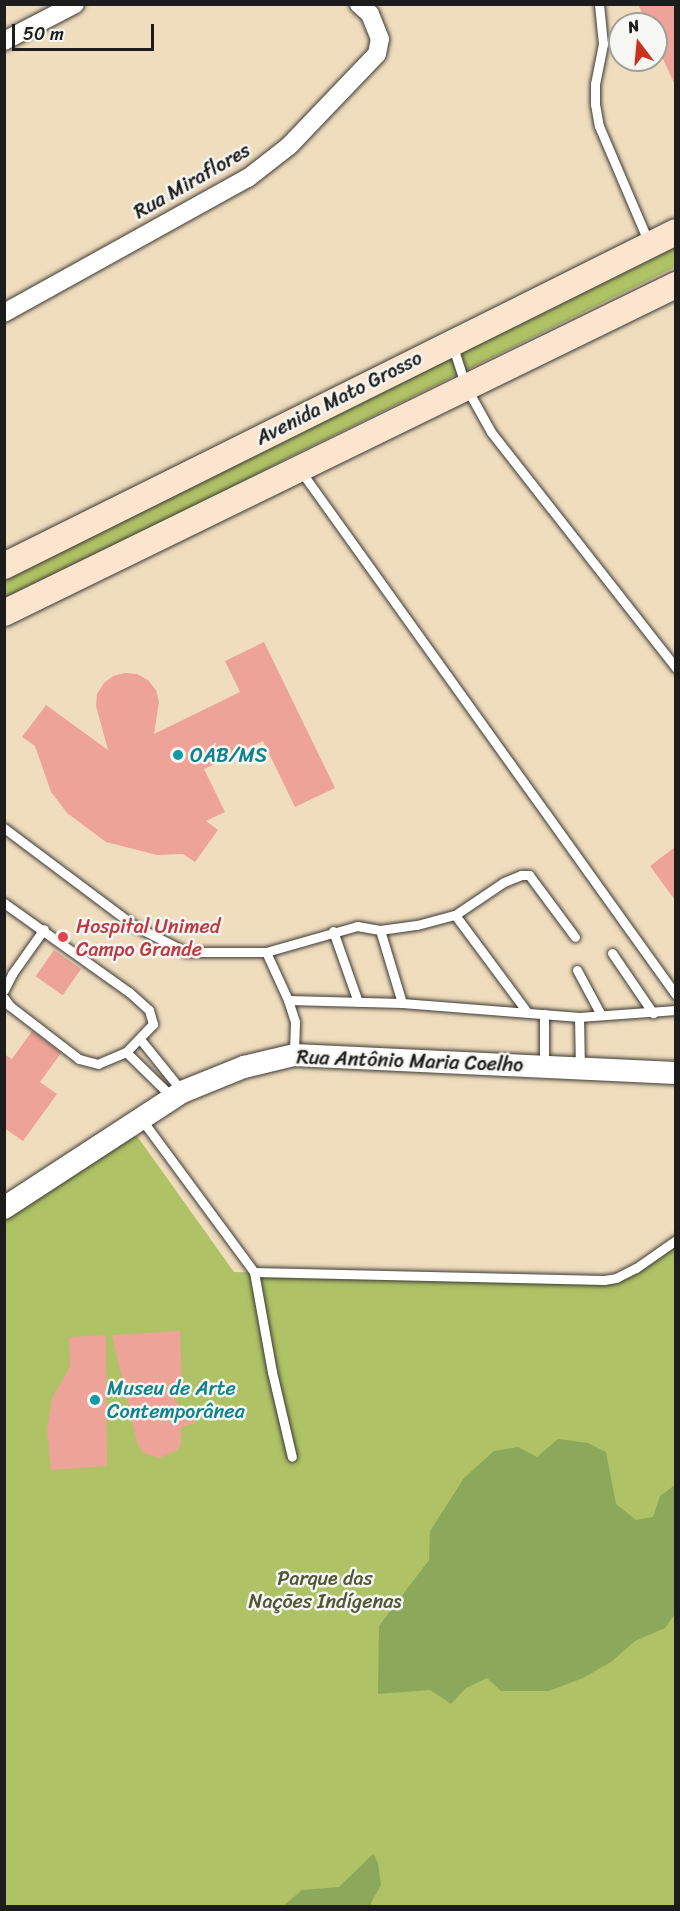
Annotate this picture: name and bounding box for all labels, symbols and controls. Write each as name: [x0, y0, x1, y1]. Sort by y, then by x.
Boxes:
text: N: [624, 11, 643, 42]
scale bar: [15, 12, 158, 50]
north arrow: [608, 12, 668, 72]
text: 50 m: [23, 18, 64, 50]
street label: Rua Miraflores: [130, 138, 254, 224]
street label: Avenida Mato Grosso: [252, 346, 426, 450]
place label: OAB/MS: [190, 743, 267, 767]
marker: OAB/MS: [171, 748, 185, 762]
place label: Hospital Unimed Campo Grande: [76, 914, 220, 961]
marker: Hospital Unimed Campo Grande: [54, 928, 72, 946]
street label: Rua Antônio Maria Coelho: [296, 1045, 524, 1077]
place label: Museu de Arte Contemporânea: [107, 1376, 245, 1423]
marker: Museu de Arte Contemporânea: [88, 1393, 102, 1407]
park label: Parque das Nações Indígenas: [248, 1567, 402, 1614]

